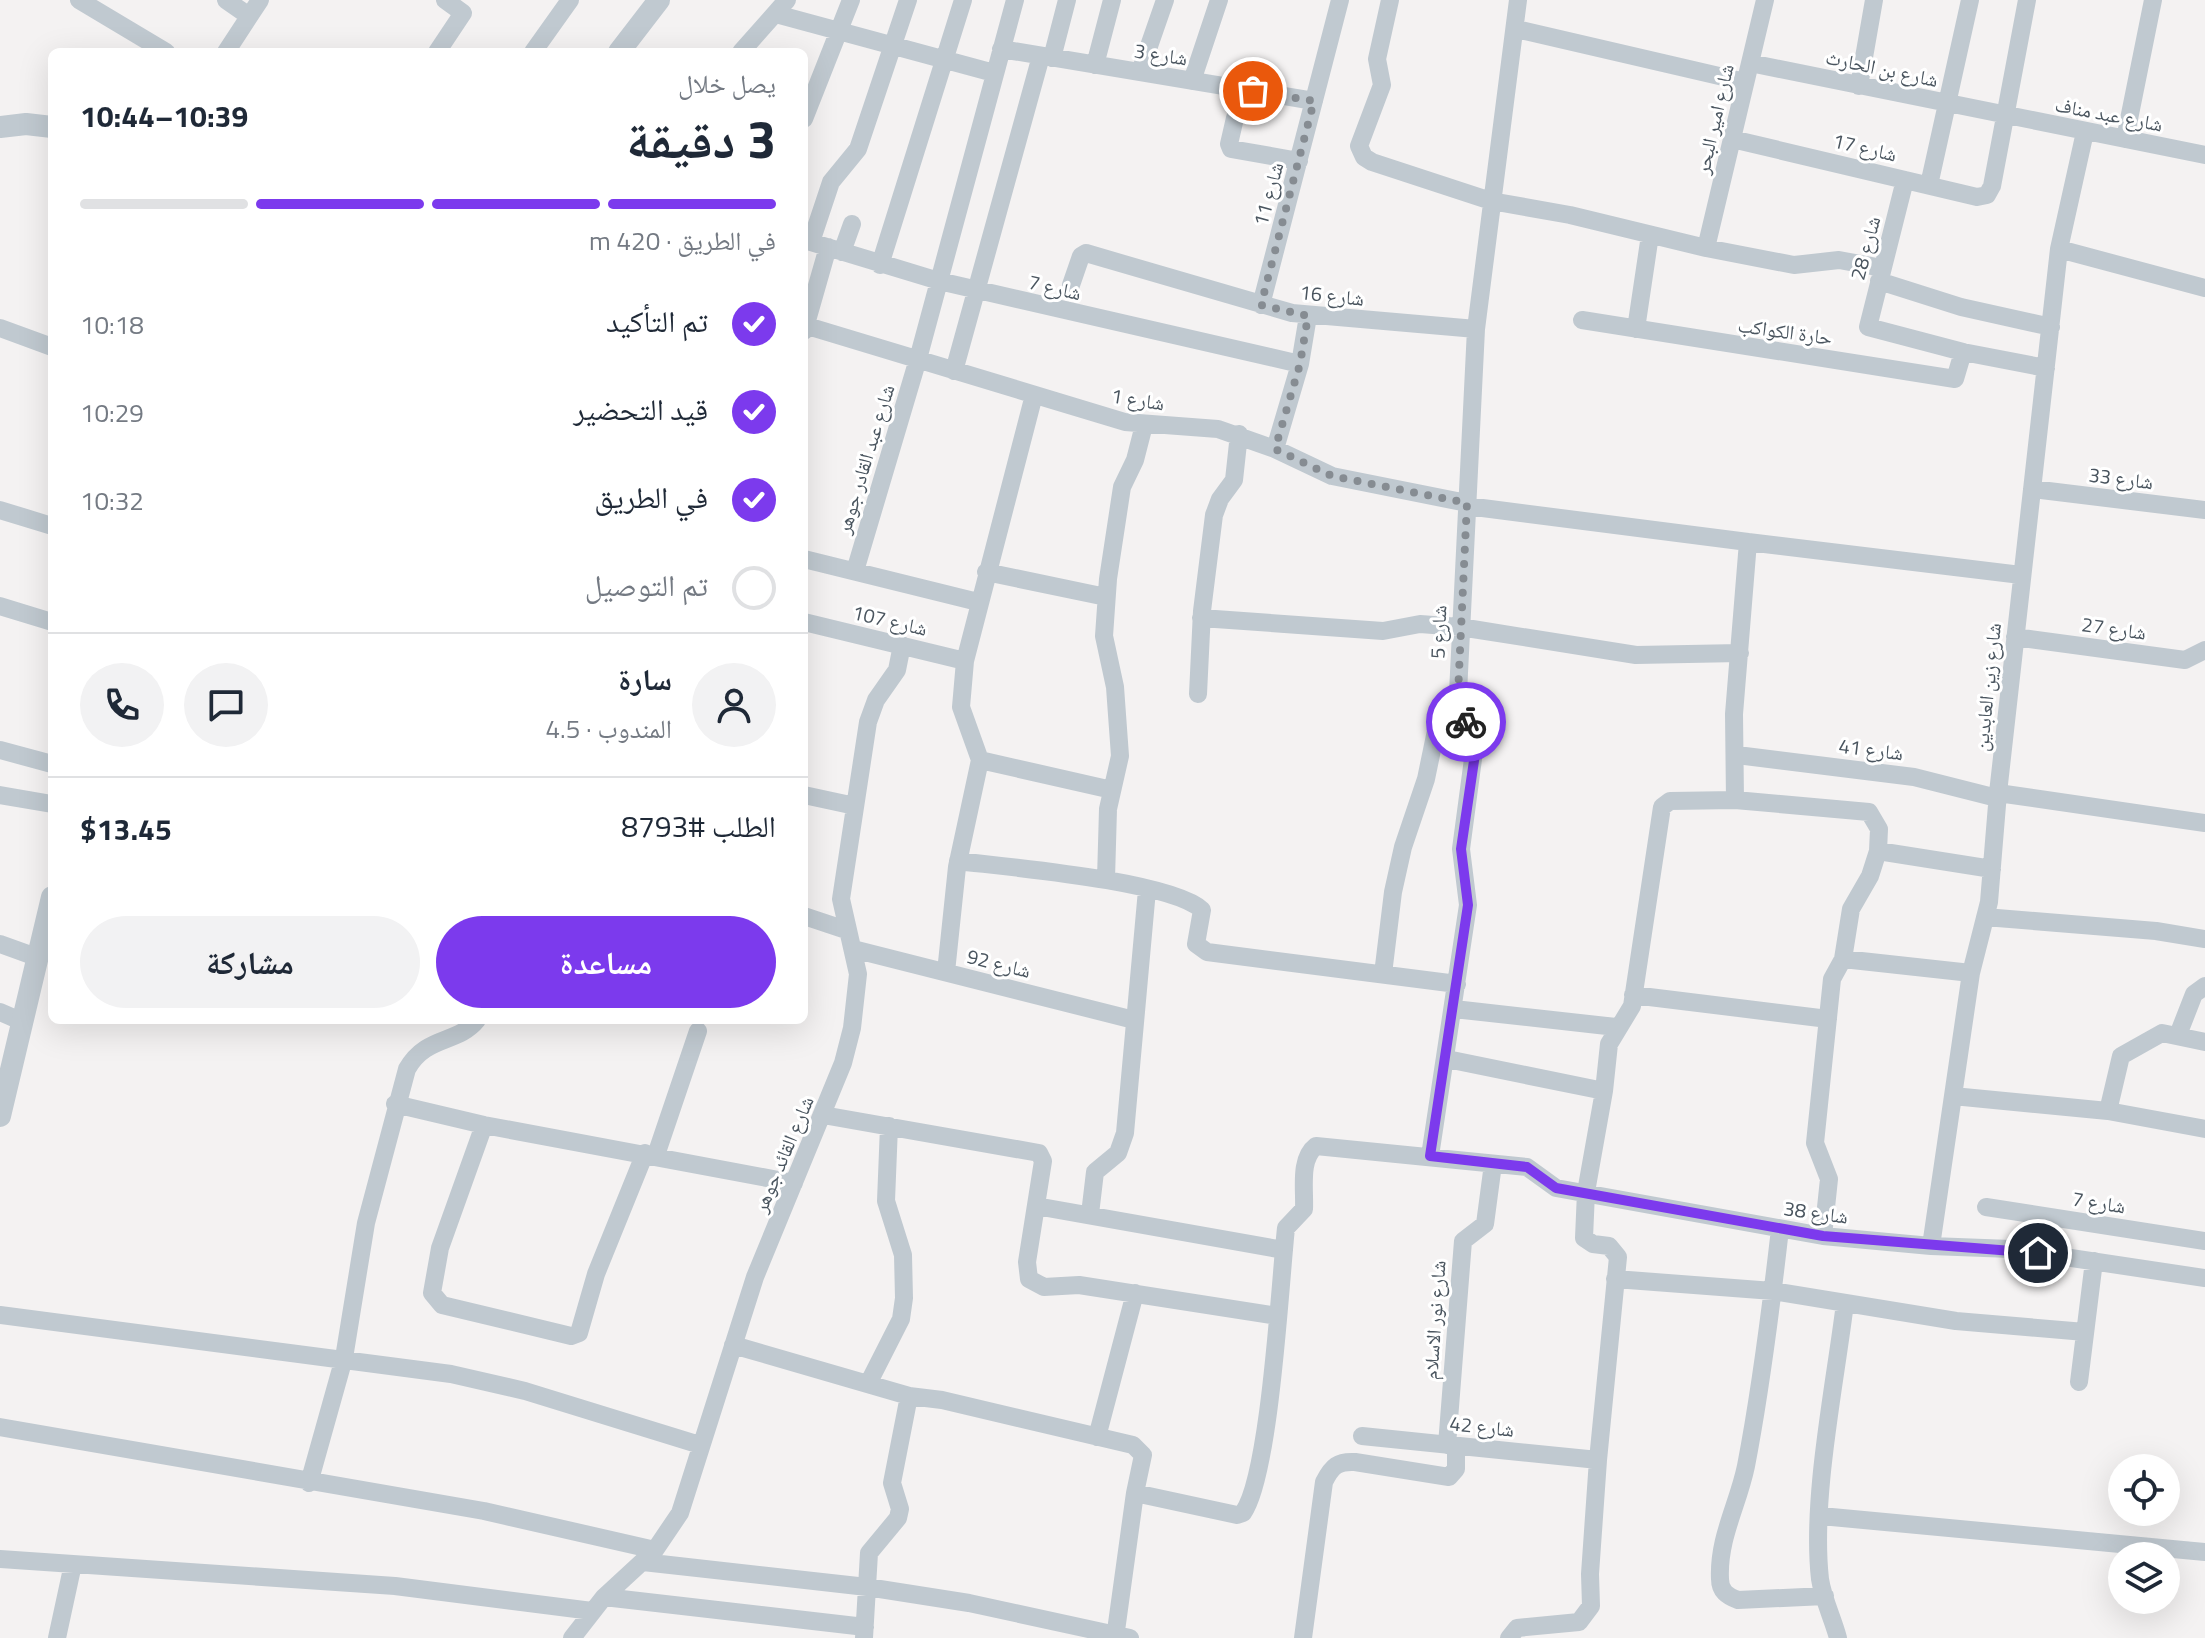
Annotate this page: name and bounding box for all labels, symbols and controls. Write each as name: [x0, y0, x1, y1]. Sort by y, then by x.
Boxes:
street label: شارع 3: [1132, 34, 1190, 74]
street label: شارع بن الحارث: [1823, 41, 1941, 95]
pin: [1219, 57, 1287, 125]
street label: شارع امير البحر: [1686, 61, 1742, 178]
text: يصل خلال: [678, 64, 776, 103]
icon: bag: [1231, 69, 1275, 113]
street label: شارع عبد مناف: [2052, 88, 2166, 140]
text: 10:39–10:44: [80, 93, 248, 139]
text: 3 دقيقة: [626, 99, 776, 178]
street label: شارع 17: [1830, 125, 1900, 169]
street label: شارع 11: [1245, 159, 1291, 229]
street label: شارع 28: [1842, 213, 1888, 283]
text: في الطريق · 420 m: [589, 221, 776, 260]
street label: شارع 7: [1025, 266, 1085, 308]
street label: شارع 16: [1298, 276, 1366, 314]
text: تم التأكيد: [606, 298, 708, 344]
icon: check: [732, 302, 776, 346]
text: 10:18: [80, 305, 144, 344]
street label: حارة الكواكب: [1736, 309, 1834, 353]
street label: شارع 1: [1109, 379, 1167, 419]
street label: شارع عبد القادر جوهر: [827, 380, 902, 538]
text: قيد التحضير: [573, 386, 708, 432]
icon: check: [732, 390, 776, 434]
text: 10:29: [80, 393, 144, 432]
street label: شارع 33: [2087, 459, 2155, 497]
text: في الطريق: [594, 474, 708, 520]
icon: check: [732, 478, 776, 522]
text: 10:32: [80, 481, 144, 520]
text: تم التوصيل: [585, 562, 708, 608]
street label: شارع 107: [849, 596, 931, 644]
street label: شارع 5: [1422, 605, 1454, 659]
street label: شارع 27: [2080, 608, 2148, 648]
street label: شارع زين العابدين: [1965, 621, 2009, 753]
text: سارة: [618, 656, 672, 702]
button: phone: [80, 663, 164, 747]
button: chat: [184, 663, 268, 747]
button: person: [692, 663, 776, 747]
courier: [1426, 682, 1506, 762]
icon: bike: [1444, 700, 1488, 744]
text: المندوب · 4.5: [546, 709, 672, 748]
street label: شارع 41: [1837, 730, 1905, 768]
text: الطلب #8793: [621, 803, 776, 849]
text: $13.45: [80, 806, 172, 852]
button: مشاركة: [80, 916, 420, 1008]
button: مساعدة: [436, 916, 776, 1008]
street label: شارع 92: [964, 940, 1034, 986]
street label: شارع القائد جوهر: [744, 1091, 821, 1218]
street label: شارع 7: [2070, 1182, 2128, 1222]
street label: شارع 38: [1782, 1192, 1850, 1232]
pin: [2004, 1219, 2072, 1287]
icon: home: [2016, 1231, 2060, 1275]
street label: شارع نور الاسلام: [1414, 1259, 1454, 1381]
street label: شارع 42: [1448, 1407, 1516, 1445]
map controls: [2108, 1454, 2180, 1614]
button: locate: [2108, 1454, 2180, 1526]
button: layers: [2108, 1542, 2180, 1614]

